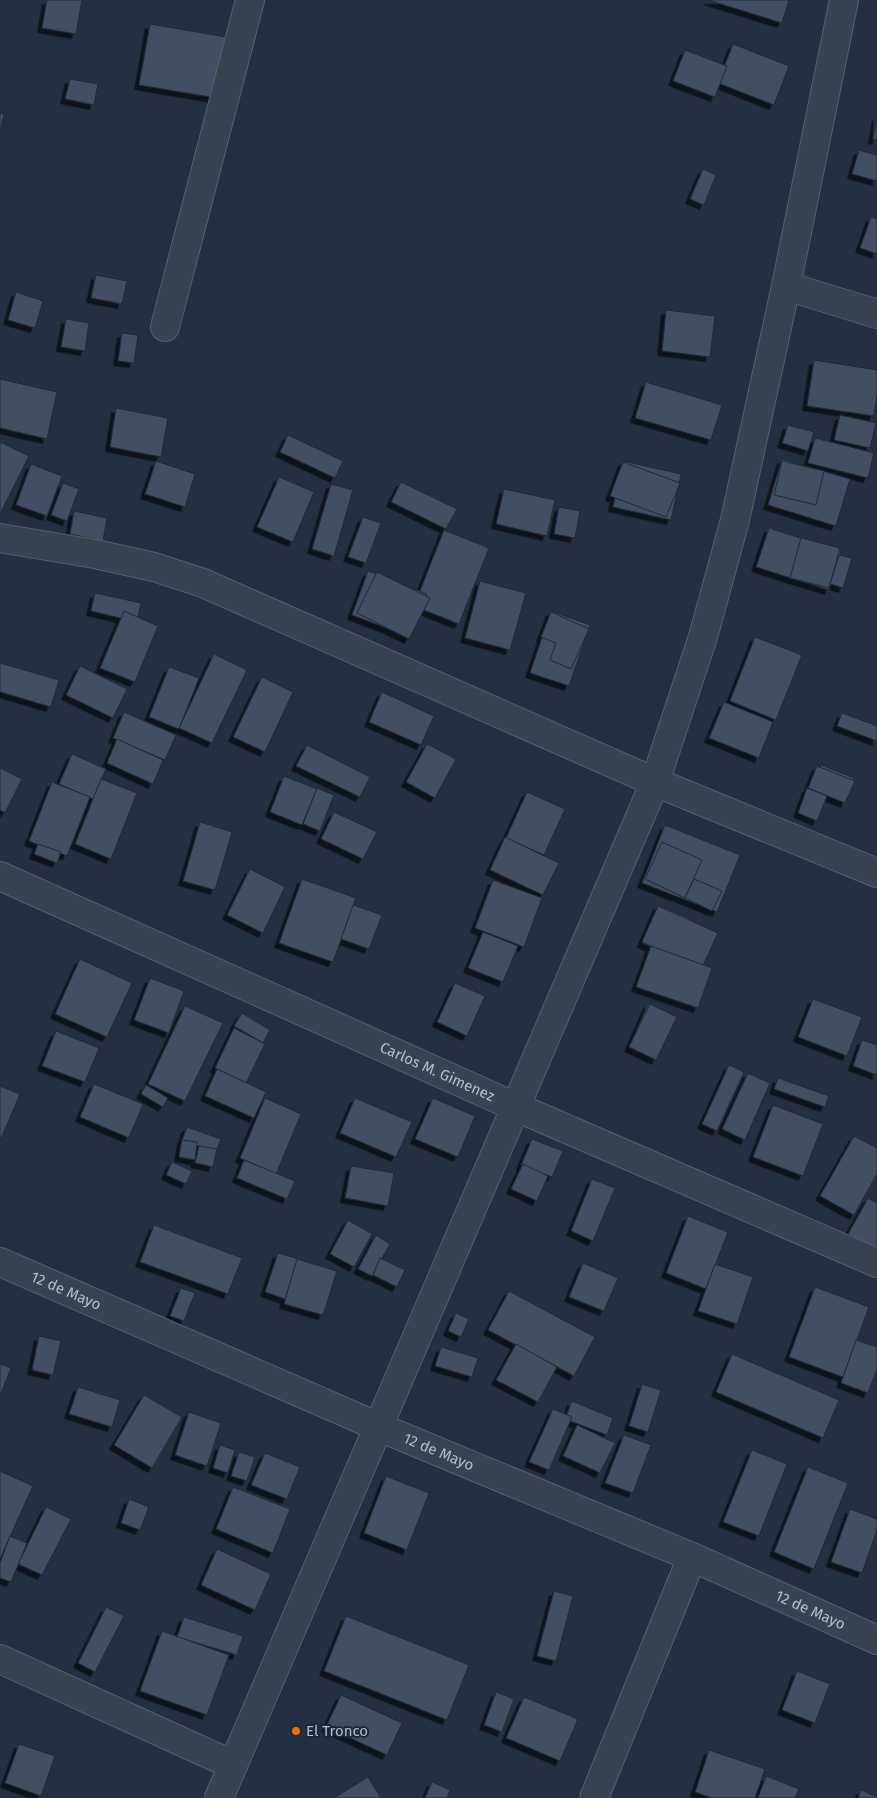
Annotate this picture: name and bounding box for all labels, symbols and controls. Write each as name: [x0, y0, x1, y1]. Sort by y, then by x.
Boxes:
street label: Carlos M. Gimenez: [377, 1038, 498, 1105]
street label: 12 de Mayo: [28, 1268, 104, 1314]
street label: 12 de Mayo: [401, 1429, 477, 1474]
street label: 12 de Mayo: [773, 1587, 848, 1634]
place label: El Tronco: [306, 1722, 368, 1740]
marker: El Tronco: [290, 1725, 302, 1737]

